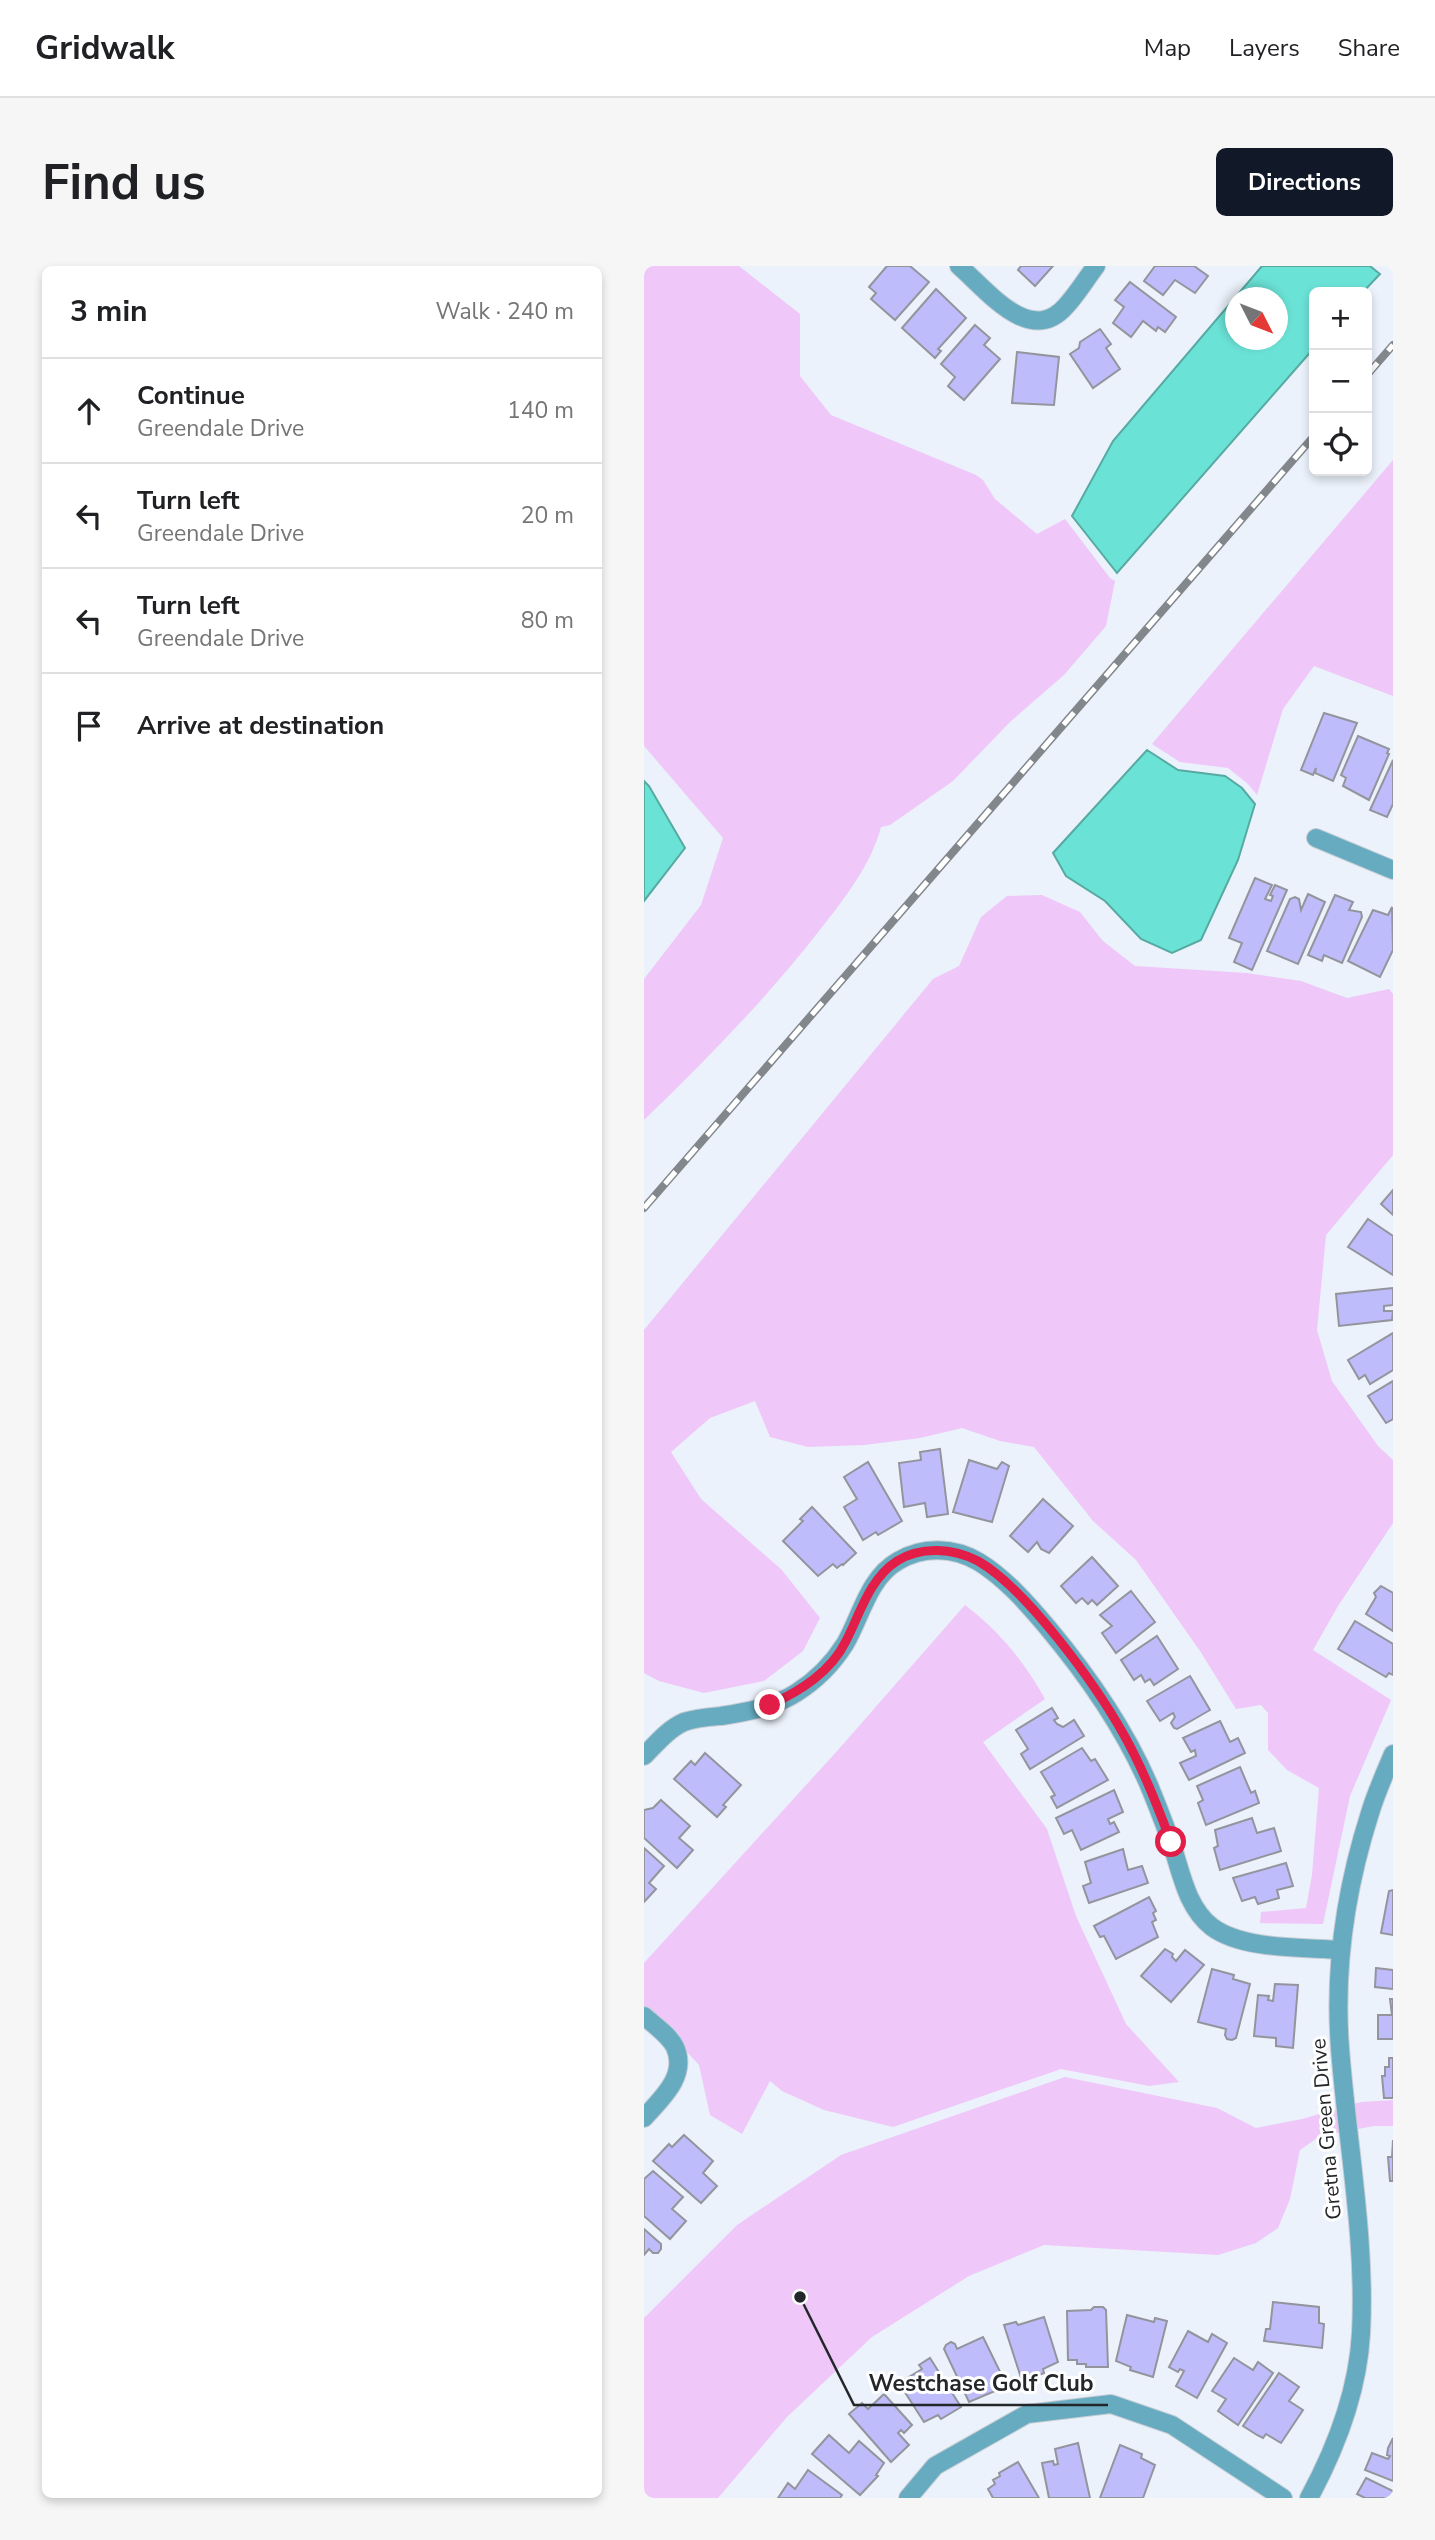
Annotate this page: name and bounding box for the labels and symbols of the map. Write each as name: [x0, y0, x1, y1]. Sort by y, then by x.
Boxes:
north arrow: [1225, 287, 1288, 350]
route end: [754, 1689, 785, 1720]
route start: [1155, 1826, 1186, 1857]
street label: Gretna Green Drive: [1304, 2037, 1348, 2221]
callout: Westchase Golf Club: [854, 2361, 1108, 2405]
text: Westchase Golf Club: [868, 2368, 1094, 2399]

